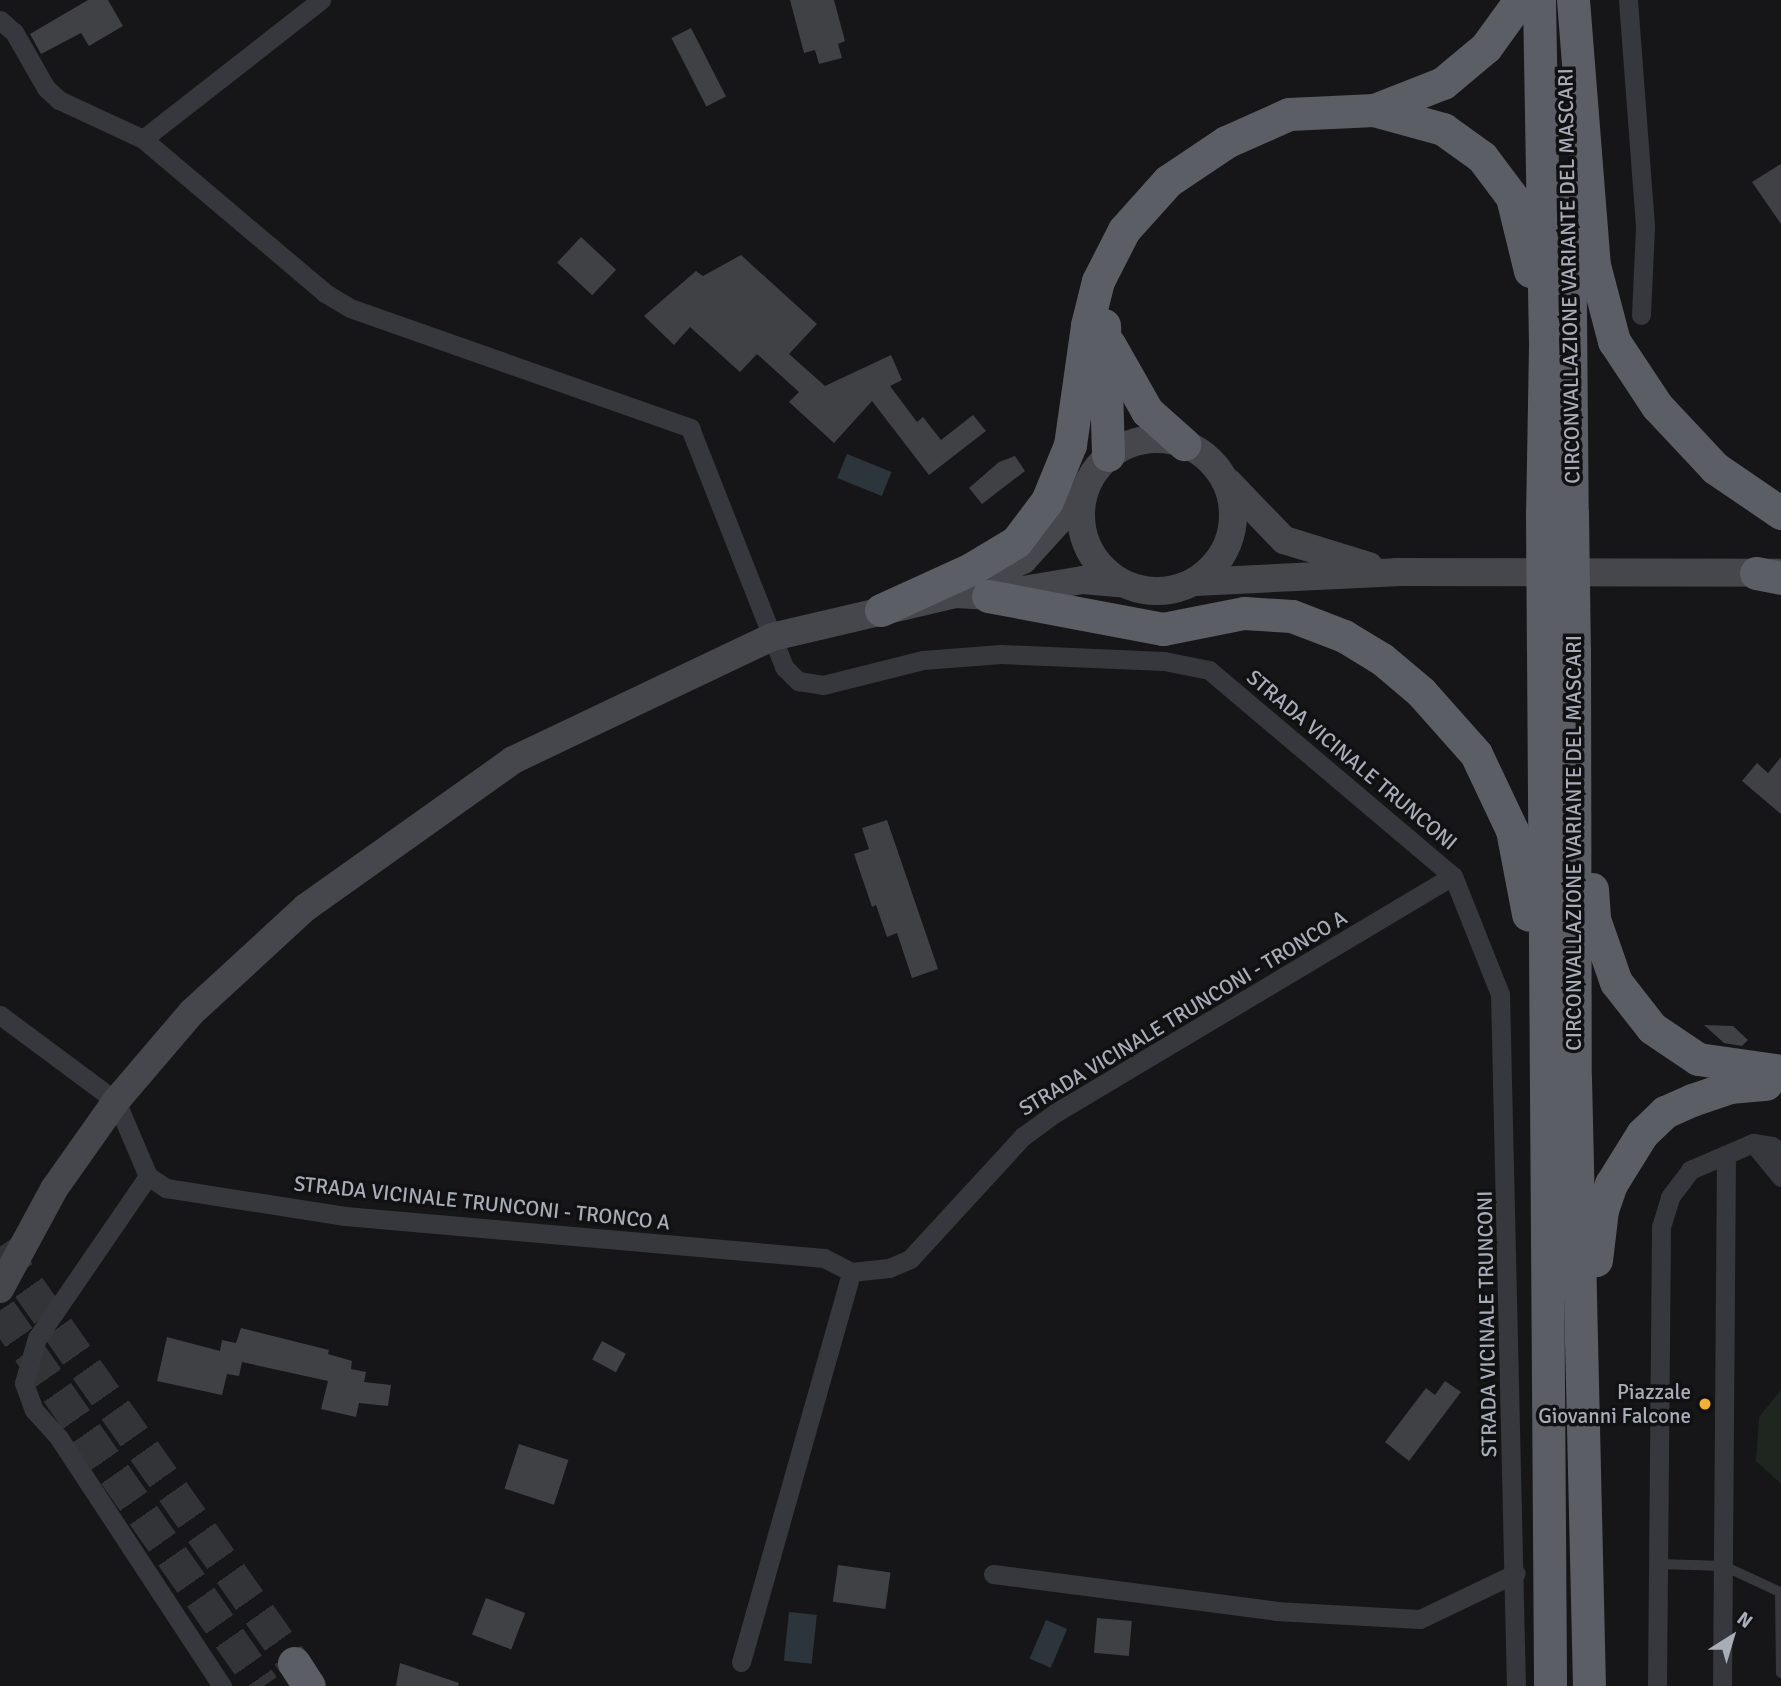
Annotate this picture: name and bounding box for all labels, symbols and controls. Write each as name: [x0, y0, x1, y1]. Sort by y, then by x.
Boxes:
street label: CIRCONVALLAZIONE VARIANTE DEL MASCARI: [1553, 68, 1585, 484]
street label: CIRCONVALLAZIONE VARIANTE DEL MASCARI: [1561, 635, 1587, 1051]
street label: STRADA VICINALE TRUNCONI: [1242, 665, 1462, 855]
street label: STRADA VICINALE TRUNCONI - TRONCO A: [1015, 905, 1351, 1121]
street label: STRADA VICINALE TRUNCONI - TRONCO A: [293, 1171, 671, 1235]
street label: STRADA VICINALE TRUNCONI: [1472, 1190, 1502, 1458]
place label: Piazzale Giovanni Falcone: [1538, 1379, 1691, 1429]
marker: Piazzale Giovanni Falcone: [1697, 1396, 1713, 1412]
north arrow: [1697, 1602, 1767, 1672]
text: N: [1732, 1607, 1757, 1634]

